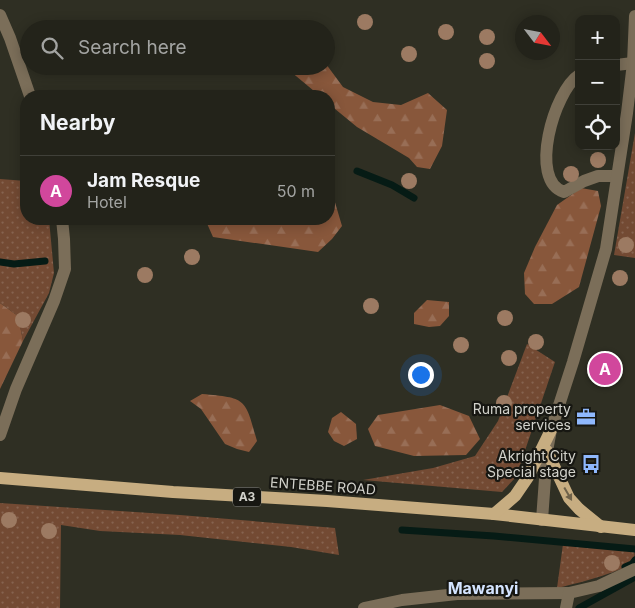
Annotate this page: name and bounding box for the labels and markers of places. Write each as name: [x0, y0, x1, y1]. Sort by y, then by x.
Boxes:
pin: A: [589, 350, 621, 388]
place label: Ruma property services: [473, 400, 571, 433]
office icon: Ruma property services: [575, 406, 597, 428]
place label: Akright City Special stage: [487, 447, 576, 480]
bus stop icon: Akright City Special stage: [580, 453, 602, 475]

